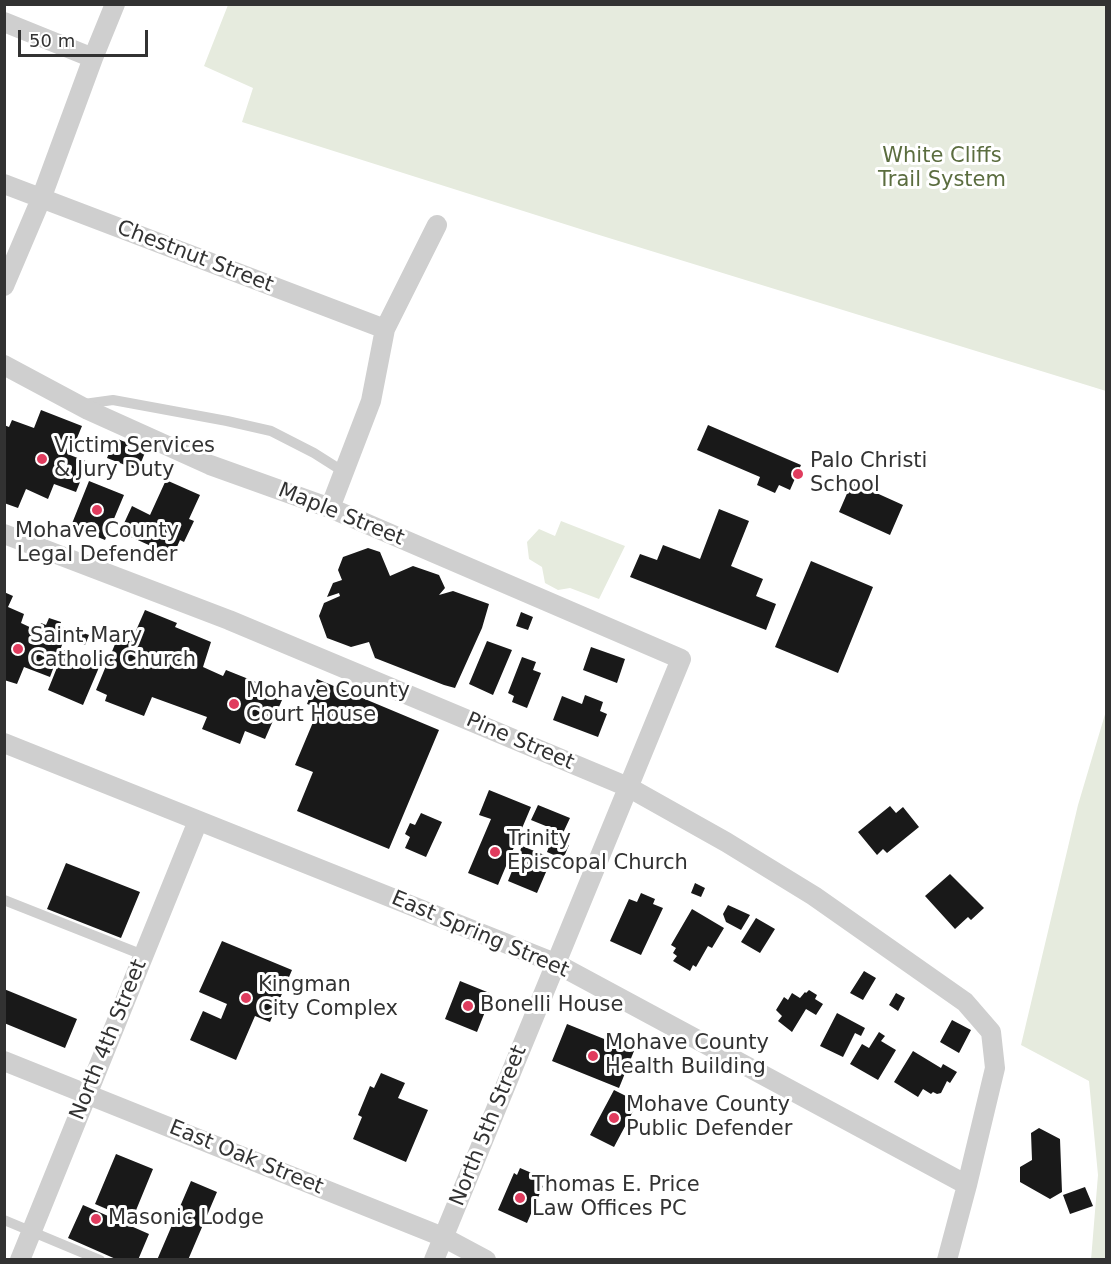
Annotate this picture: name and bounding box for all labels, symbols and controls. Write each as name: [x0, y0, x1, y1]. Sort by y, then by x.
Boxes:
scale bar: [21, 18, 152, 56]
text: 50 m: [29, 30, 75, 51]
park label: White Cliffs Trail System: [878, 144, 1006, 194]
street label: Chestnut Street: [113, 216, 277, 298]
place label: Victim Services & Jury Duty: [54, 434, 215, 484]
place label: Palo Christi School: [810, 449, 927, 499]
marker: Victim Services & Jury Duty: [35, 452, 49, 466]
marker: Palo Christi School: [791, 467, 805, 481]
street label: Maple Street: [274, 478, 408, 552]
marker: Mohave County Legal Defender: [90, 503, 104, 517]
place label: Mohave County Legal Defender: [15, 519, 179, 569]
place label: Saint Mary Catholic Church: [30, 624, 196, 674]
marker: Saint Mary Catholic Church: [11, 642, 25, 656]
place label: Mohave County Court House: [246, 679, 410, 729]
marker: Mohave County Court House: [227, 697, 241, 711]
street label: Pine Street: [462, 708, 578, 776]
place label: Trinity Episcopal Church: [507, 827, 688, 877]
marker: Trinity Episcopal Church: [488, 845, 502, 859]
street label: East Spring Street: [388, 886, 572, 984]
street label: North 4th Street: [65, 956, 153, 1124]
place label: Kingman City Complex: [258, 973, 398, 1023]
marker: Kingman City Complex: [239, 991, 253, 1005]
place label: Bonelli House: [480, 993, 623, 1019]
marker: Bonelli House: [461, 999, 475, 1013]
place label: Mohave County Health Building: [605, 1031, 769, 1081]
street label: North 5th Street: [445, 1042, 533, 1210]
marker: Mohave County Health Building: [586, 1049, 600, 1063]
place label: Mohave County Public Defender: [626, 1093, 792, 1143]
marker: Mohave County Public Defender: [607, 1111, 621, 1125]
street label: East Oak Street: [165, 1116, 327, 1200]
place label: Thomas E. Price Law Offices PC: [532, 1173, 700, 1223]
marker: Thomas E. Price Law Offices PC: [513, 1191, 527, 1205]
place label: Masonic Lodge: [108, 1206, 264, 1232]
marker: Masonic Lodge: [89, 1212, 103, 1226]

